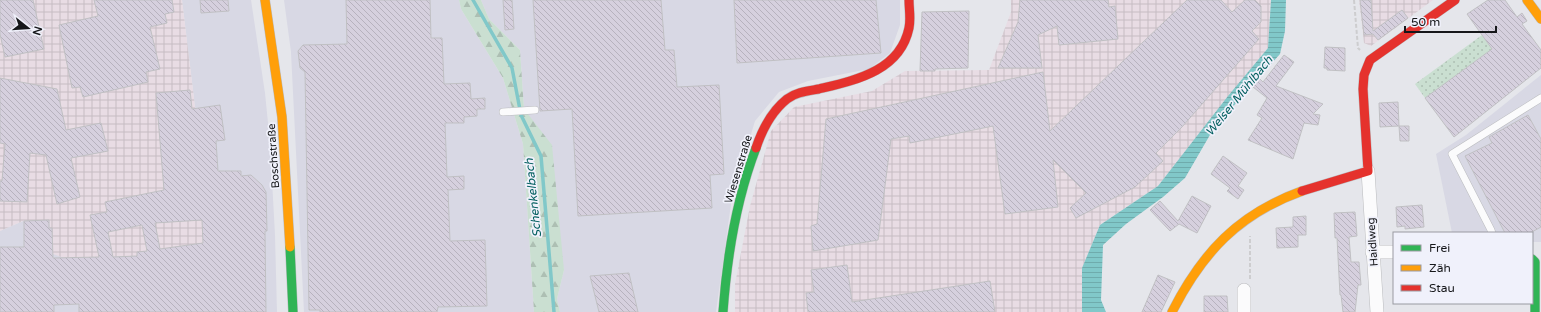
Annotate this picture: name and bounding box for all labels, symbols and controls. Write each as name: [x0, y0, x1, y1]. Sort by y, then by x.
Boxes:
north arrow: [8, 8, 48, 48]
scale bar: [1405, 8, 1496, 34]
text: 50 m: [1411, 15, 1440, 29]
text: N: [30, 25, 45, 37]
water label: Welser Mühlbach: [1203, 53, 1276, 139]
street label: Boschstraße: [265, 123, 282, 189]
street label: Wiesenstraße: [722, 133, 755, 205]
water label: Schenkelbach: [522, 157, 544, 238]
street label: Haidlweg: [1364, 217, 1381, 267]
legend: [1393, 232, 1533, 304]
text: Frei: [1429, 241, 1450, 255]
text: Zäh: [1429, 261, 1451, 275]
text: Stau: [1429, 281, 1455, 295]

